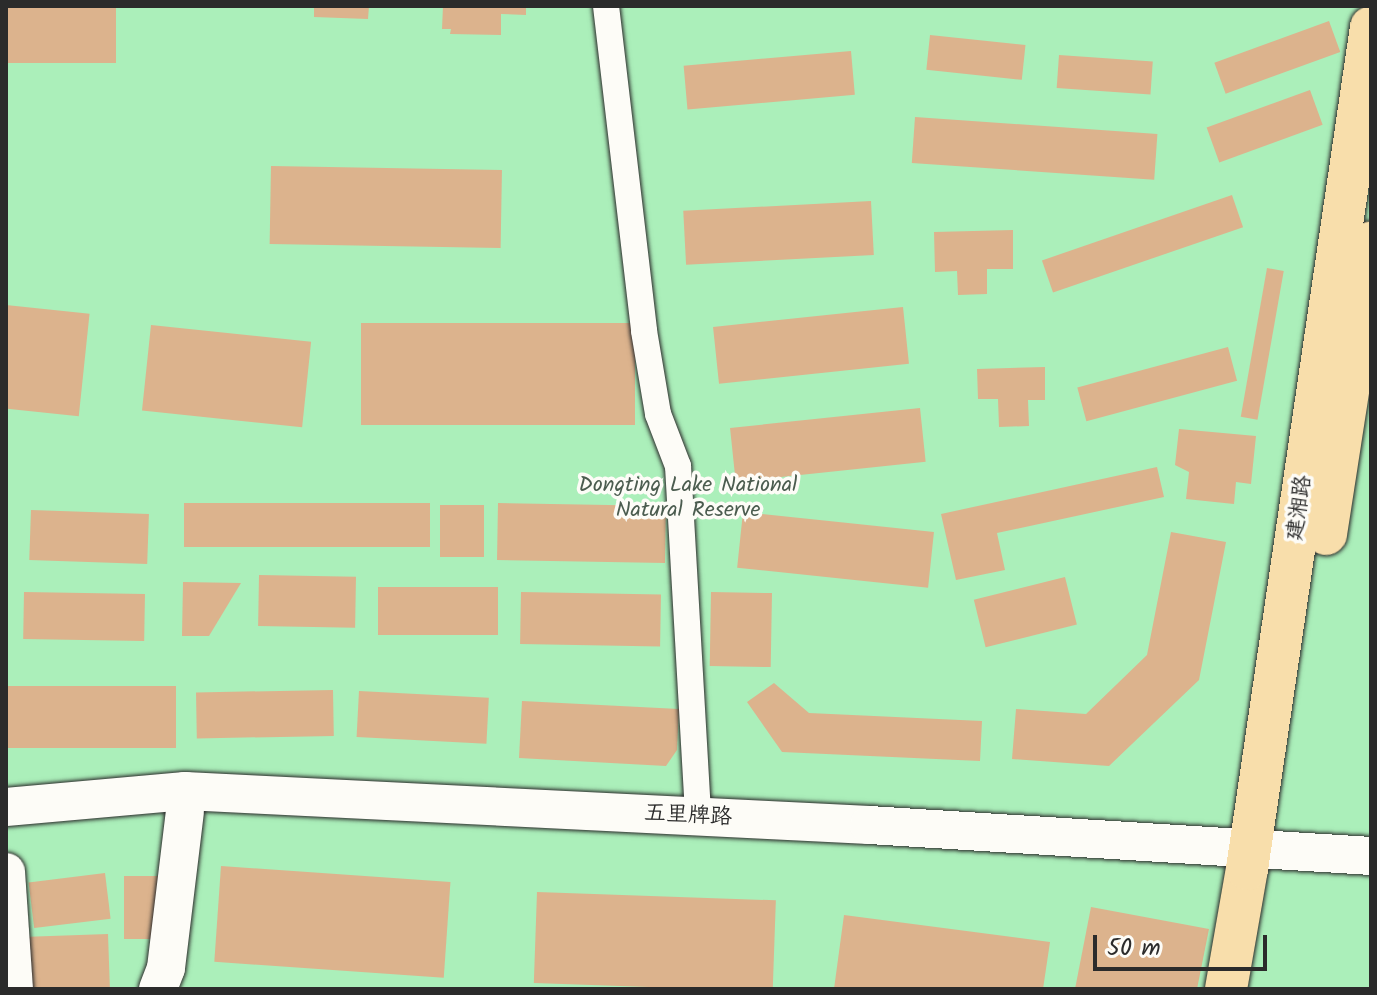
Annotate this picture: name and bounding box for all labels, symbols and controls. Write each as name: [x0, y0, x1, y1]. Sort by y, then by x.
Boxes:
park label: Dongting Lake National Natural Reserve: [579, 472, 797, 524]
street label: 建湘路: [1282, 473, 1318, 543]
street label: 五里牌路: [643, 801, 733, 831]
scale bar: [1097, 919, 1271, 969]
text: 50 m: [1107, 929, 1161, 968]

